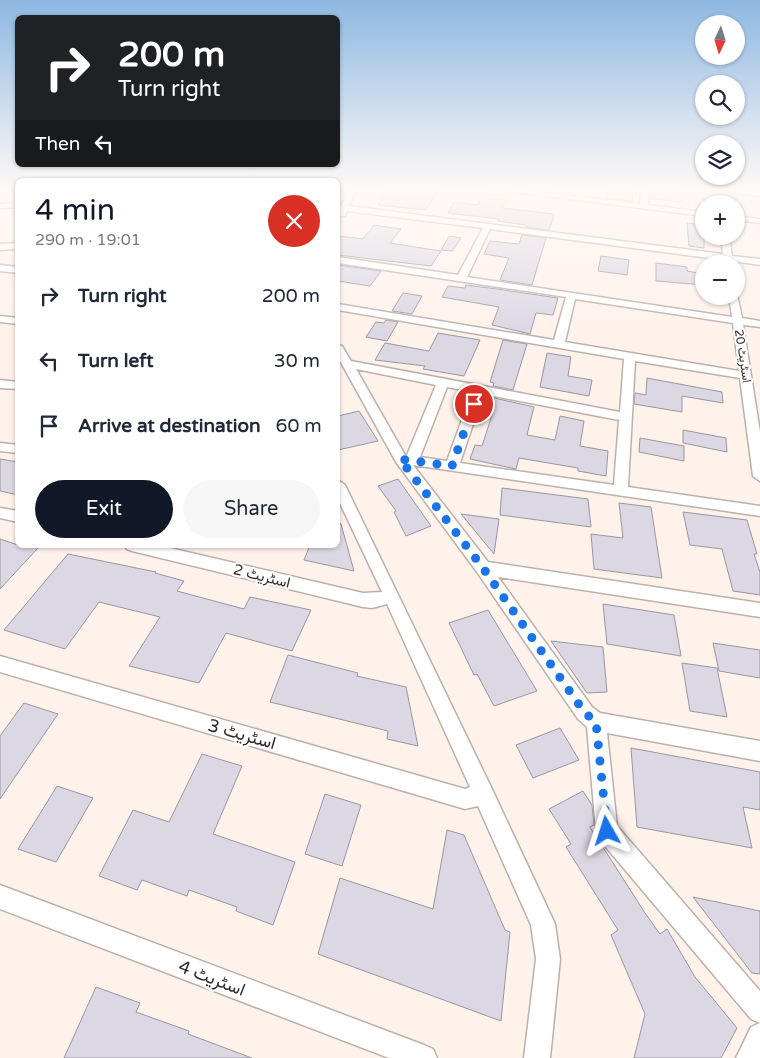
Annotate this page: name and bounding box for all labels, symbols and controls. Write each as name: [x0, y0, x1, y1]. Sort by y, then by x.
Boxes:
north arrow: [695, 15, 745, 65]
map controls: [695, 15, 745, 305]
text: 200 m: [118, 34, 225, 76]
icon: right: [35, 35, 100, 100]
button: search: [695, 75, 745, 125]
text: Turn right: [118, 76, 220, 102]
icon: left: [90, 130, 118, 158]
text: Then: [35, 133, 80, 155]
button: layers: [695, 135, 745, 185]
text: 4 min: [35, 192, 115, 229]
button: close: [268, 195, 320, 247]
button: +: [695, 195, 745, 245]
text: 290 m · 19:01: [35, 230, 141, 250]
button: −: [695, 255, 745, 305]
icon: right: [35, 282, 63, 310]
text: Turn right: [78, 285, 166, 307]
text: 200 m: [262, 285, 320, 307]
street label: اسٹریٹ 20: [731, 328, 754, 384]
icon: left: [35, 347, 63, 375]
text: Turn left: [78, 350, 154, 372]
text: 30 m: [274, 350, 320, 372]
pin: [453, 383, 495, 425]
icon: arrive: [460, 390, 488, 418]
icon: arrive: [35, 412, 63, 440]
text: Arrive at destination: [78, 415, 261, 437]
text: 60 m: [276, 415, 322, 437]
button: Exit: [35, 480, 173, 538]
button: Share: [183, 480, 320, 538]
street label: اسٹریٹ 2: [232, 560, 292, 592]
street label: اسٹریٹ 3: [205, 714, 279, 754]
position arrow: [580, 804, 632, 856]
street label: اسٹریٹ 4: [176, 955, 248, 1001]

